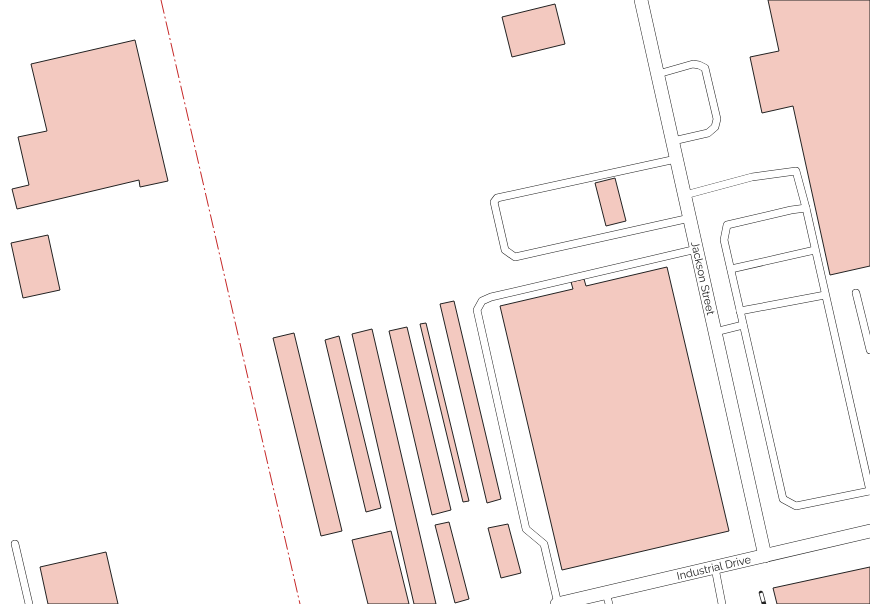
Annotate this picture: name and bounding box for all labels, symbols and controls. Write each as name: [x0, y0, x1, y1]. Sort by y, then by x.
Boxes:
street label: Jackson Street: [688, 240, 717, 316]
street label: Industrial Drive: [676, 553, 753, 583]

